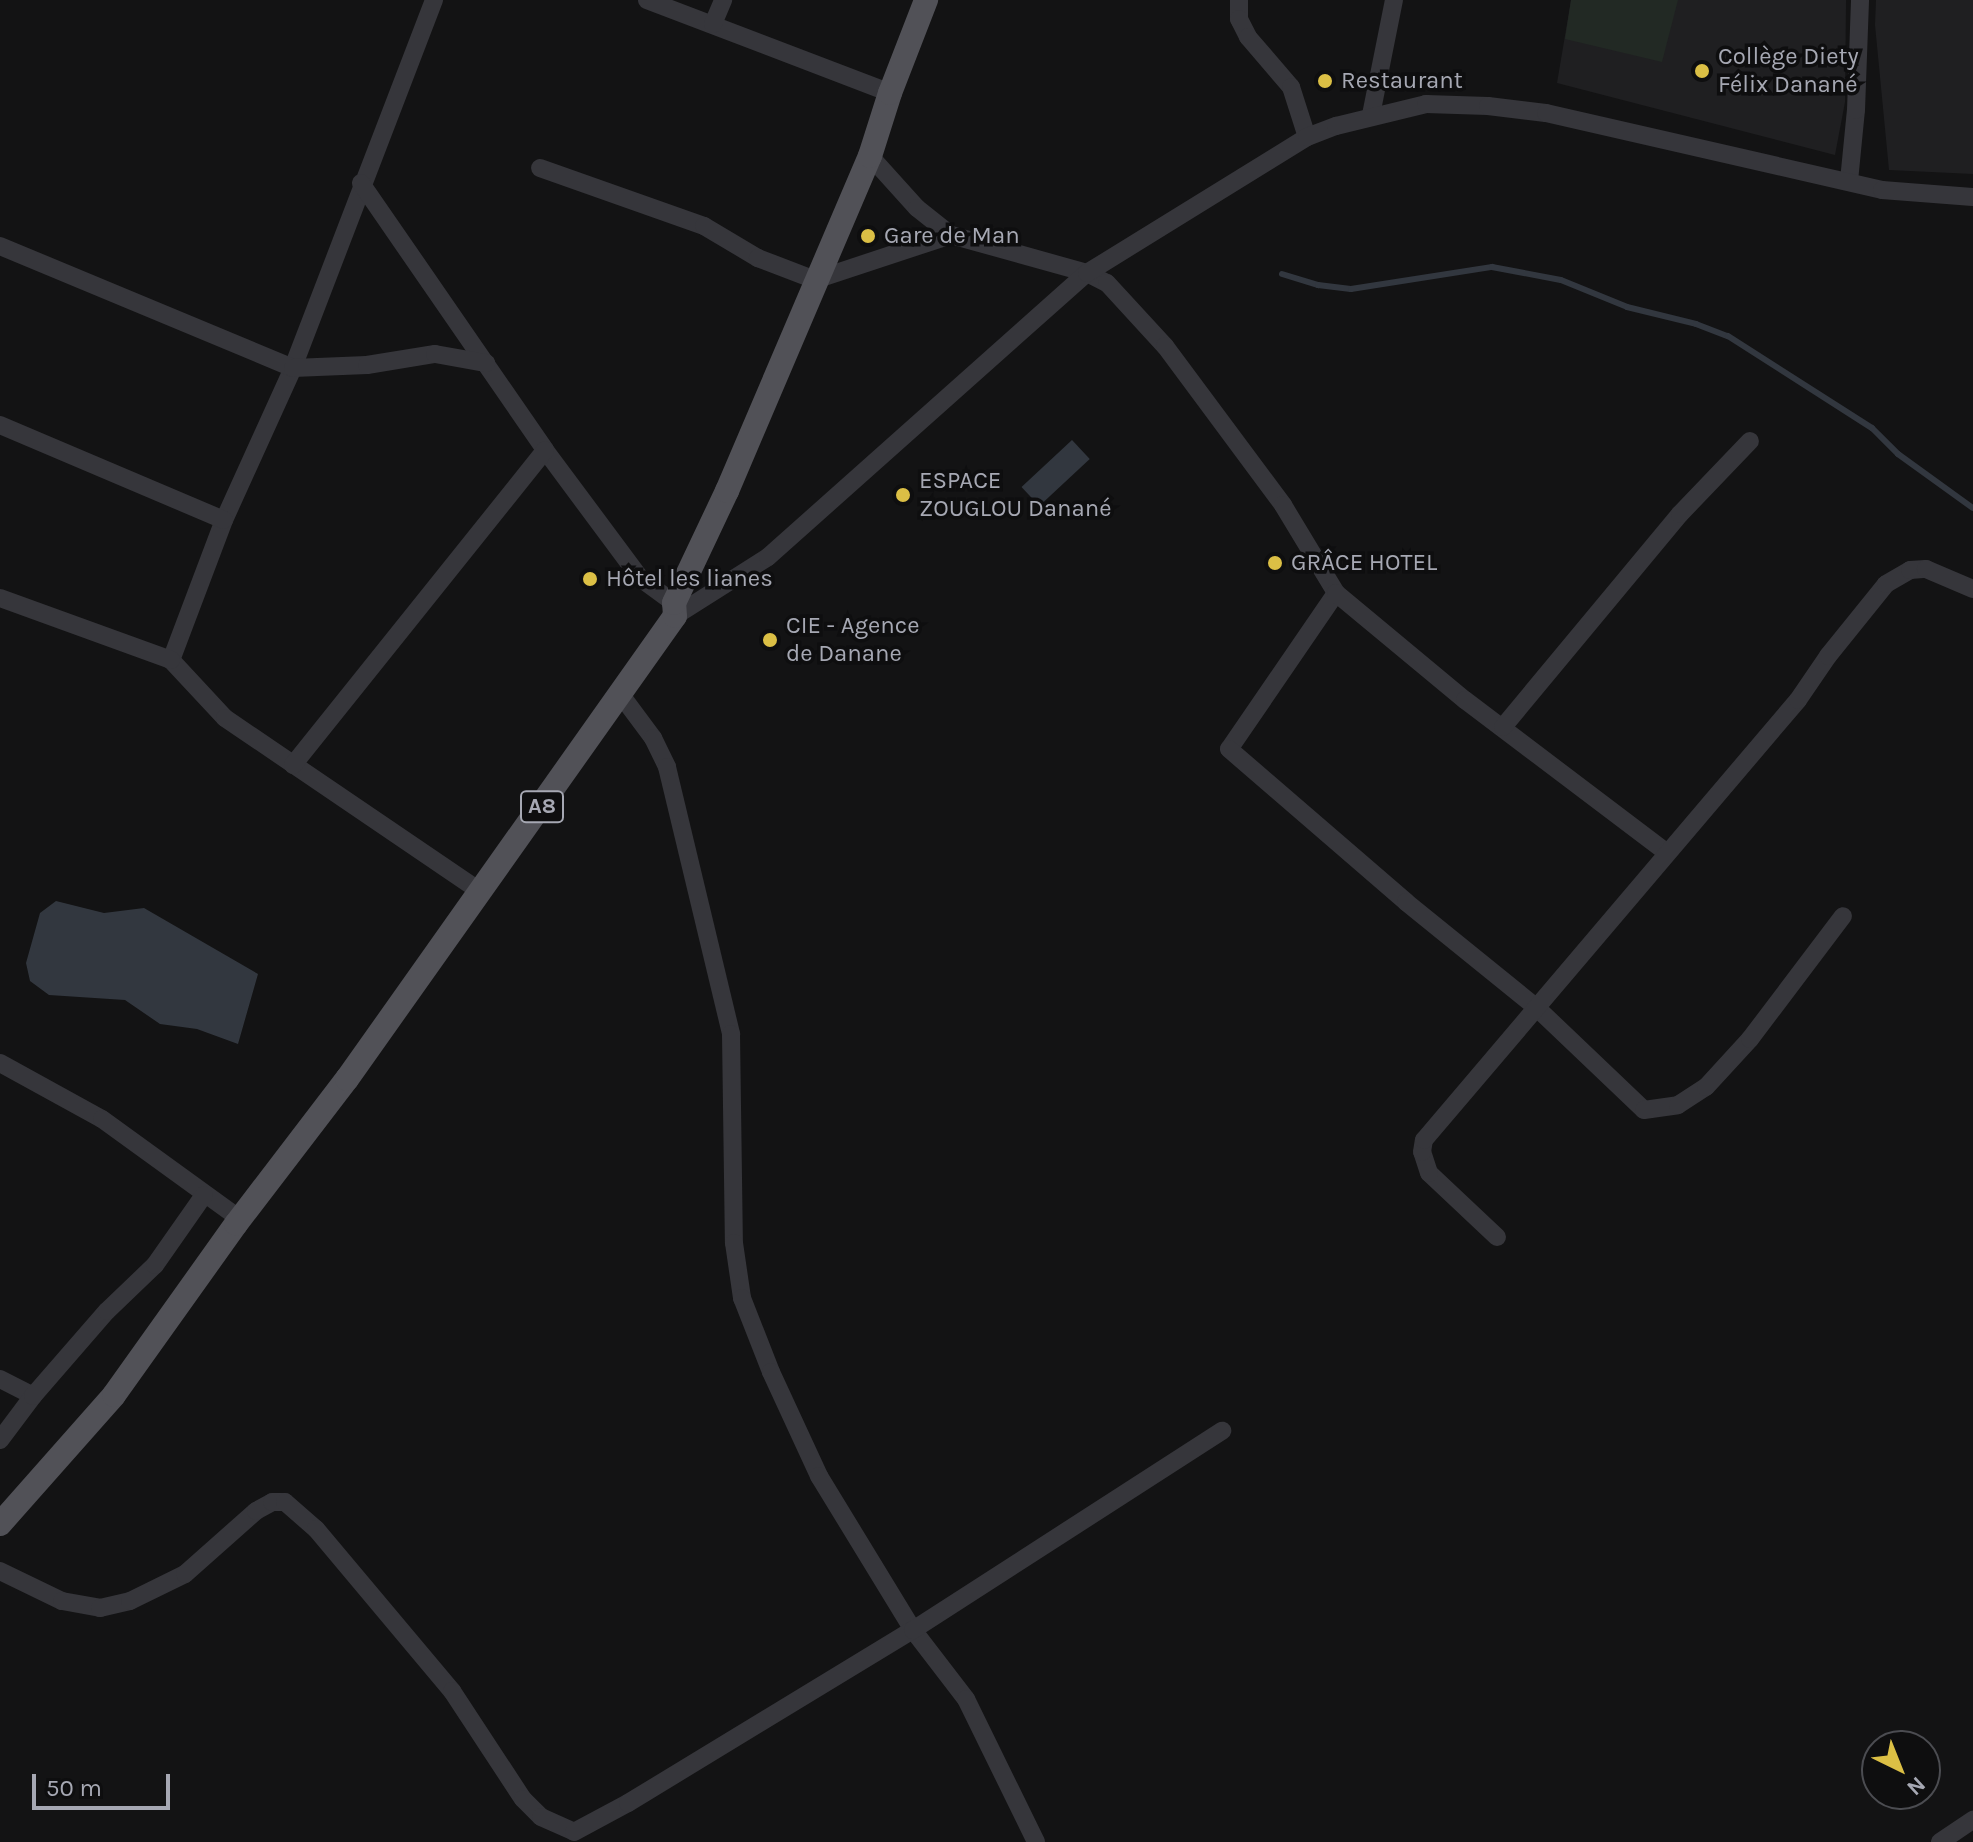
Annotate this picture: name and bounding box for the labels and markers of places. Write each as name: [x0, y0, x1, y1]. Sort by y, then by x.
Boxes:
place label: Collège Diety Félix Danané: [1718, 43, 1859, 99]
marker: Collège Diety Félix Danané: [1693, 62, 1711, 80]
place label: Restaurant: [1341, 67, 1463, 95]
marker: Restaurant: [1316, 72, 1334, 90]
place label: Gare de Man: [884, 222, 1020, 250]
marker: Gare de Man: [859, 227, 877, 245]
place label: ESPACE ZOUGLOU Danané: [919, 467, 1111, 523]
marker: ESPACE ZOUGLOU Danané: [894, 486, 912, 504]
place label: GRÂCE HOTEL: [1291, 549, 1437, 577]
marker: GRÂCE HOTEL: [1266, 554, 1284, 572]
place label: Hôtel les lianes: [606, 565, 773, 593]
marker: Hôtel les lianes: [581, 570, 599, 588]
place label: CIE - Agence de Danane: [786, 612, 920, 668]
marker: CIE - Agence de Danane: [761, 631, 779, 649]

